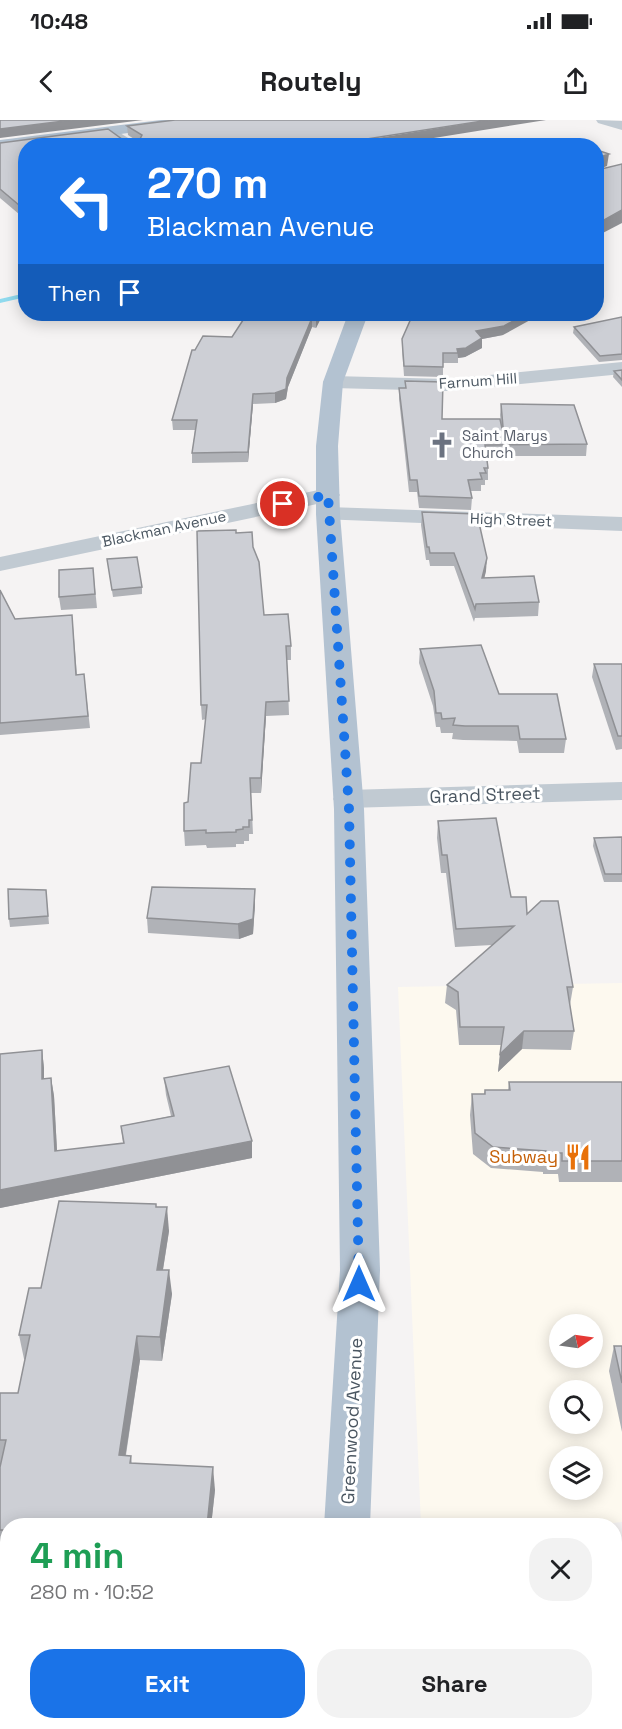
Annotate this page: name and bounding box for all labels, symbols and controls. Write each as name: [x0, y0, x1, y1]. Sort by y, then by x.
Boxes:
text: 10:48: [30, 7, 88, 35]
text: Routely: [260, 64, 362, 99]
icon: back: [30, 65, 63, 98]
icon: share: [559, 65, 592, 98]
text: 270 m: [147, 157, 268, 210]
icon: left: [48, 162, 126, 240]
text: Blackman Avenue: [147, 209, 375, 244]
icon: arrive: [113, 276, 146, 309]
text: Then: [48, 279, 101, 307]
street label: Farnum Hill: [438, 368, 518, 393]
place label: Saint Marys Church: [462, 426, 548, 462]
church icon: Saint Marys Church: [427, 430, 457, 460]
pin: [257, 478, 308, 529]
icon: arrive: [266, 487, 299, 520]
street label: Blackman Avenue: [100, 506, 228, 551]
street label: High Street: [470, 509, 552, 530]
street label: Grand Street: [429, 781, 541, 808]
restaurant icon: Subway: [563, 1142, 593, 1172]
place label: Subway: [489, 1145, 558, 1168]
position arrow: [327, 1252, 391, 1316]
north arrow: [549, 1314, 603, 1368]
map controls: [549, 1314, 603, 1500]
street label: Greenwood Avenue: [336, 1337, 367, 1505]
button: search: [549, 1380, 603, 1434]
button: layers: [549, 1446, 603, 1500]
text: 4 min: [30, 1533, 125, 1579]
button: close: [529, 1538, 592, 1601]
text: 280 m · 10:52: [30, 1579, 154, 1605]
button: Exit: [30, 1649, 305, 1718]
button: Share: [317, 1649, 592, 1718]

